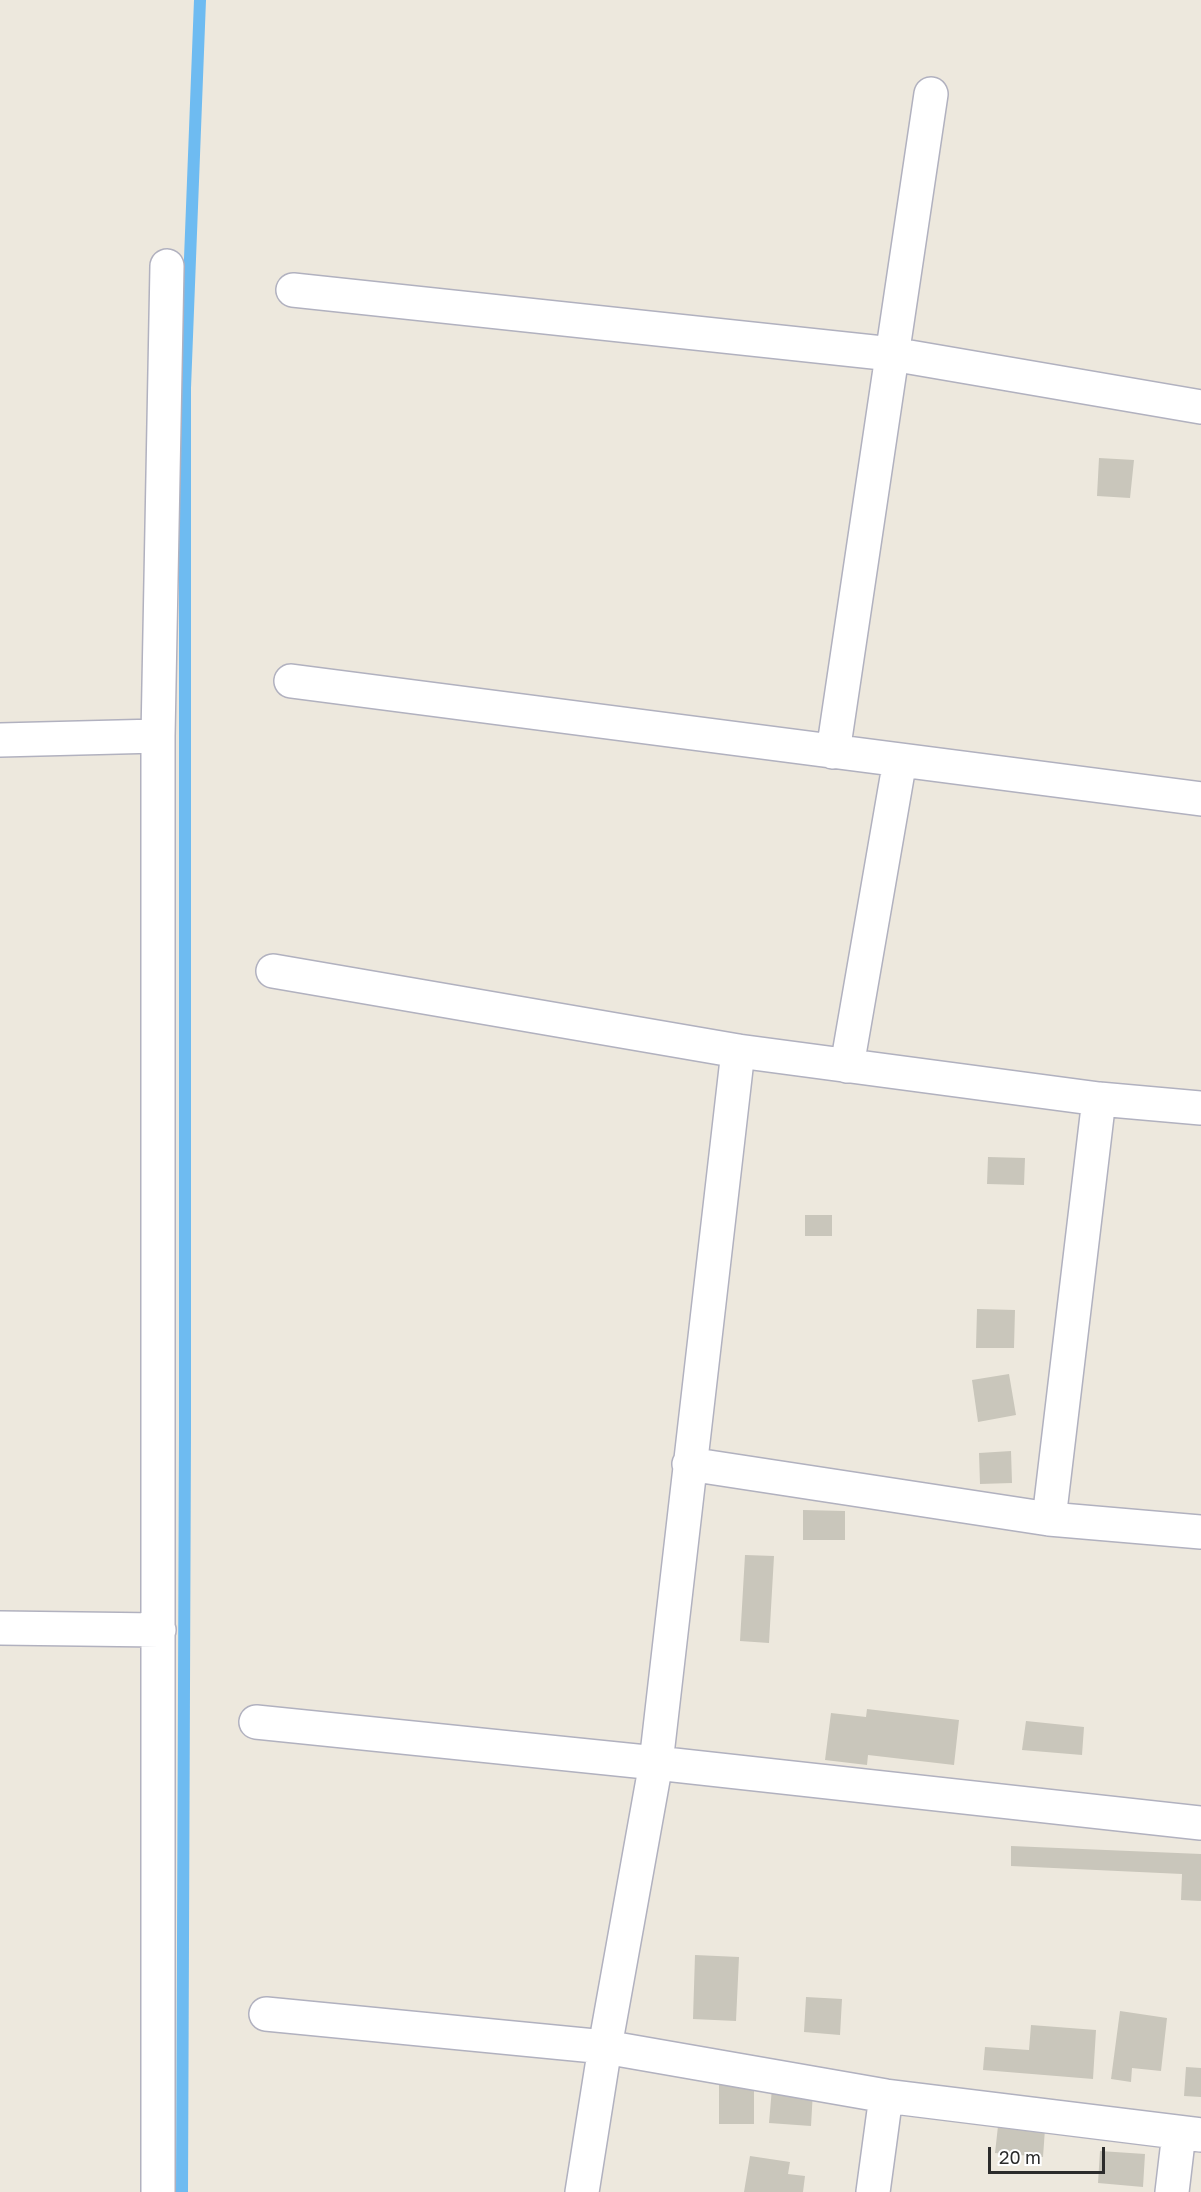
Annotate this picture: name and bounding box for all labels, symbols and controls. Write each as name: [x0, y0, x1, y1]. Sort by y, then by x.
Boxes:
scale bar: [991, 2135, 1108, 2173]
text: 20 m: [999, 2146, 1041, 2168]

